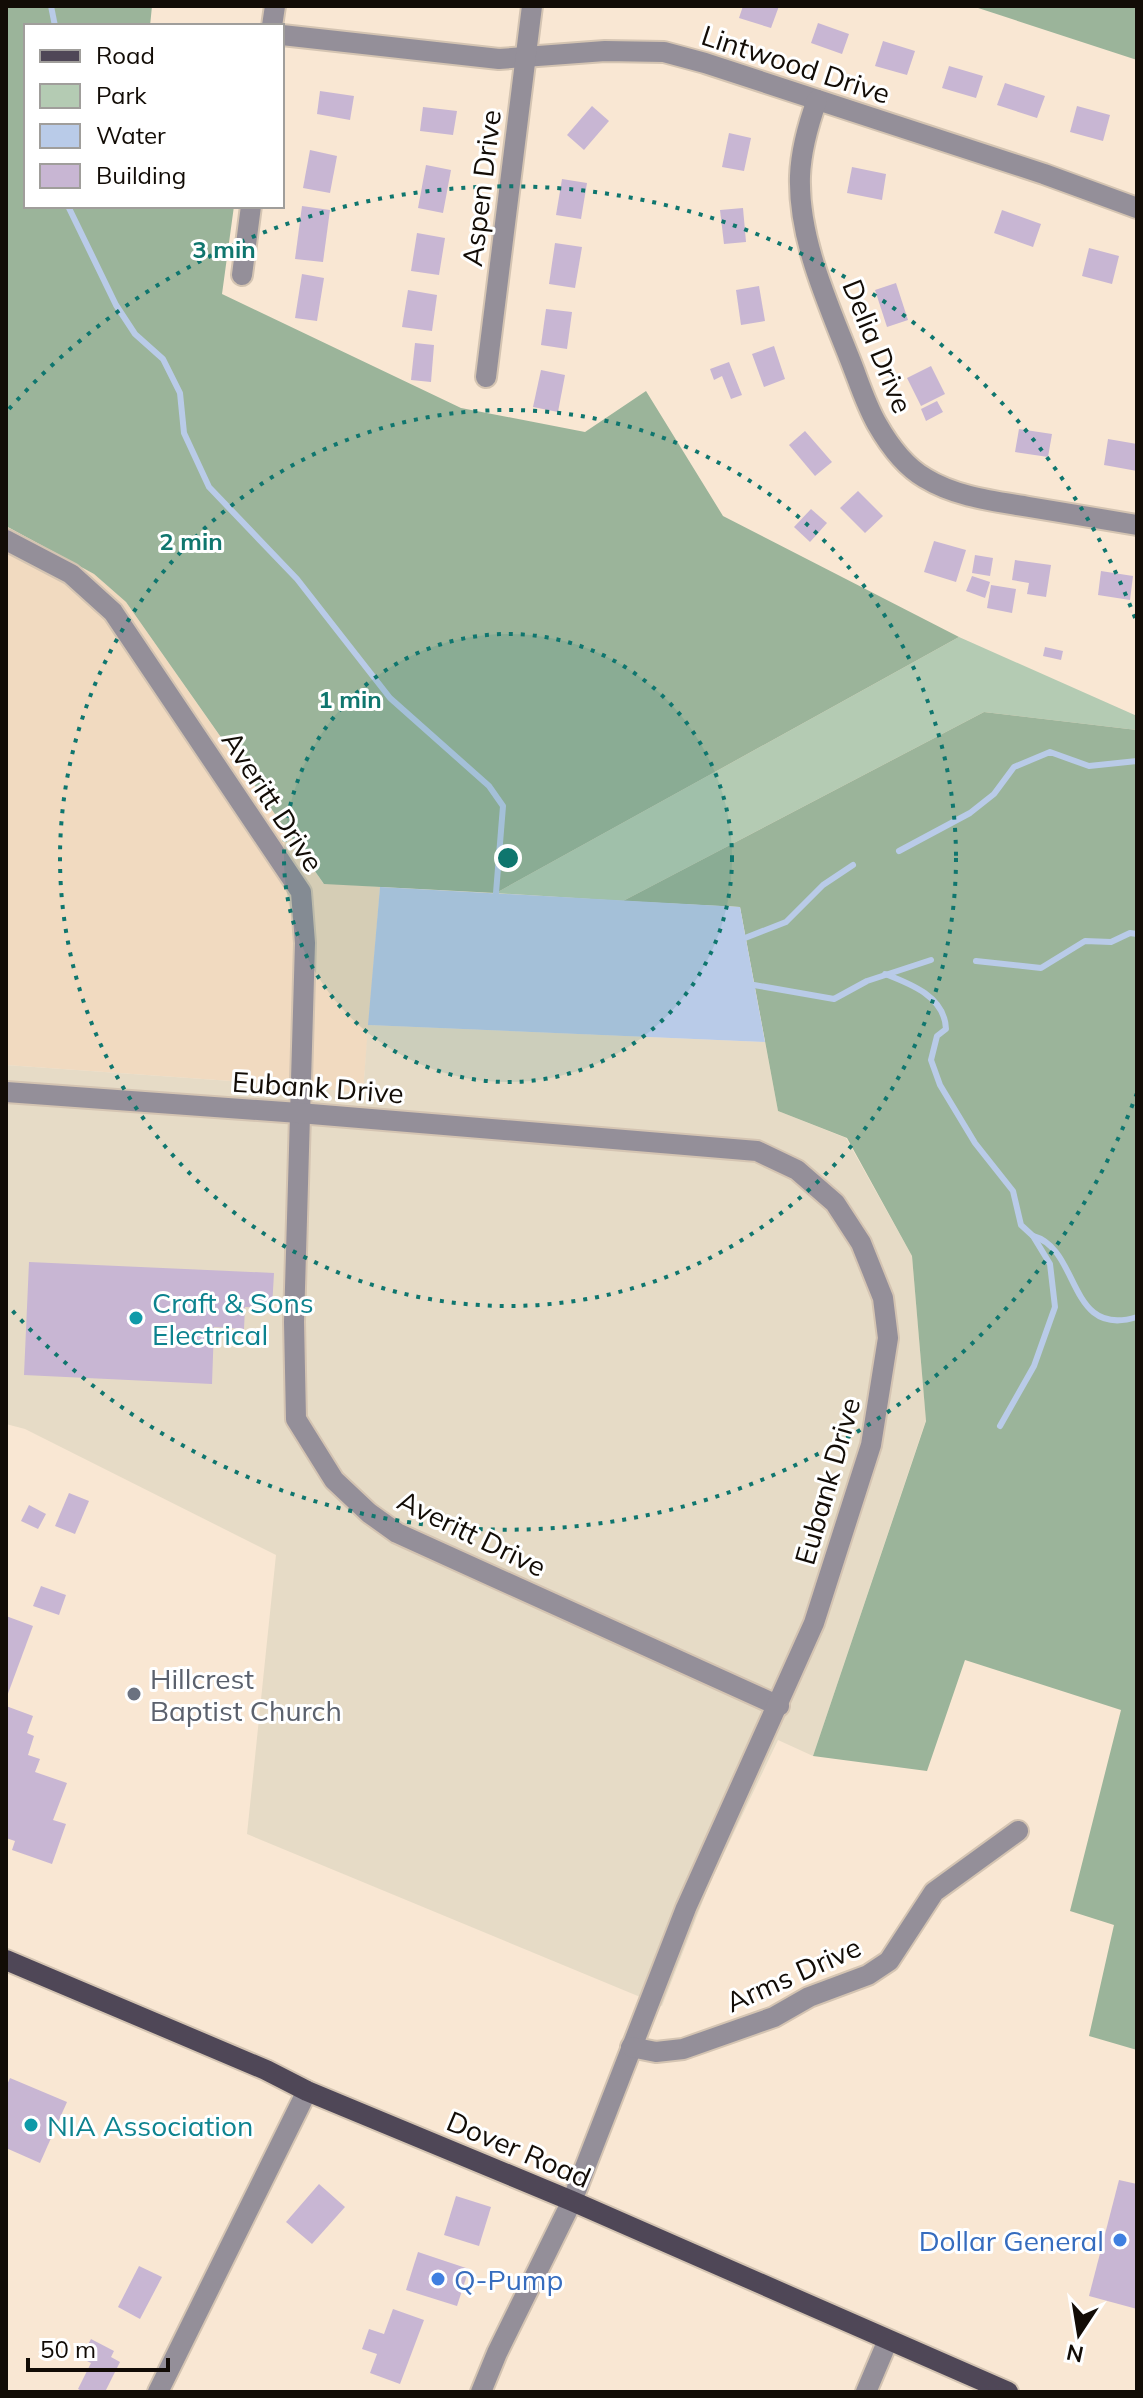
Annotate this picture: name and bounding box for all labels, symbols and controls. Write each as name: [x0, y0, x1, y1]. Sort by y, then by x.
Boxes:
street label: Lintwood Drive: [697, 17, 895, 111]
legend: [24, 24, 284, 208]
text: Road: [96, 40, 155, 70]
text: Park: [96, 80, 147, 110]
street label: Aspen Drive: [454, 108, 508, 268]
text: Water: [96, 120, 166, 150]
text: Building: [96, 160, 186, 190]
text: 3 min: [192, 234, 256, 264]
street label: Delia Drive: [835, 274, 921, 418]
text: 2 min: [159, 526, 223, 556]
text: 1 min: [318, 684, 382, 714]
street label: Averitt Drive: [215, 724, 331, 878]
centre of rings: [494, 844, 522, 872]
street label: Eubank Drive: [231, 1064, 405, 1110]
place label: Craft & Sons Electrical: [152, 1285, 314, 1352]
marker: Craft & Sons Electrical: [127, 1309, 145, 1327]
street label: Eubank Drive: [786, 1394, 868, 1568]
street label: Averitt Drive: [392, 1482, 552, 1584]
place label: Hillcrest Baptist Church: [150, 1661, 342, 1728]
marker: Hillcrest Baptist Church: [125, 1685, 143, 1703]
street label: Arms Drive: [720, 1929, 866, 2019]
street label: Dover Road: [442, 2103, 596, 2195]
place label: NIA Association: [47, 2108, 253, 2143]
marker: NIA Association: [22, 2116, 40, 2134]
place label: Dollar General: [919, 2223, 1104, 2258]
marker: Dollar General: [1111, 2231, 1129, 2249]
place label: Q-Pump: [454, 2262, 563, 2297]
marker: Q-Pump: [429, 2270, 447, 2288]
north arrow: [1039, 2294, 1119, 2374]
scale bar: [28, 2322, 168, 2372]
text: 50 m: [40, 2334, 96, 2364]
text: N: [1064, 2338, 1086, 2369]

